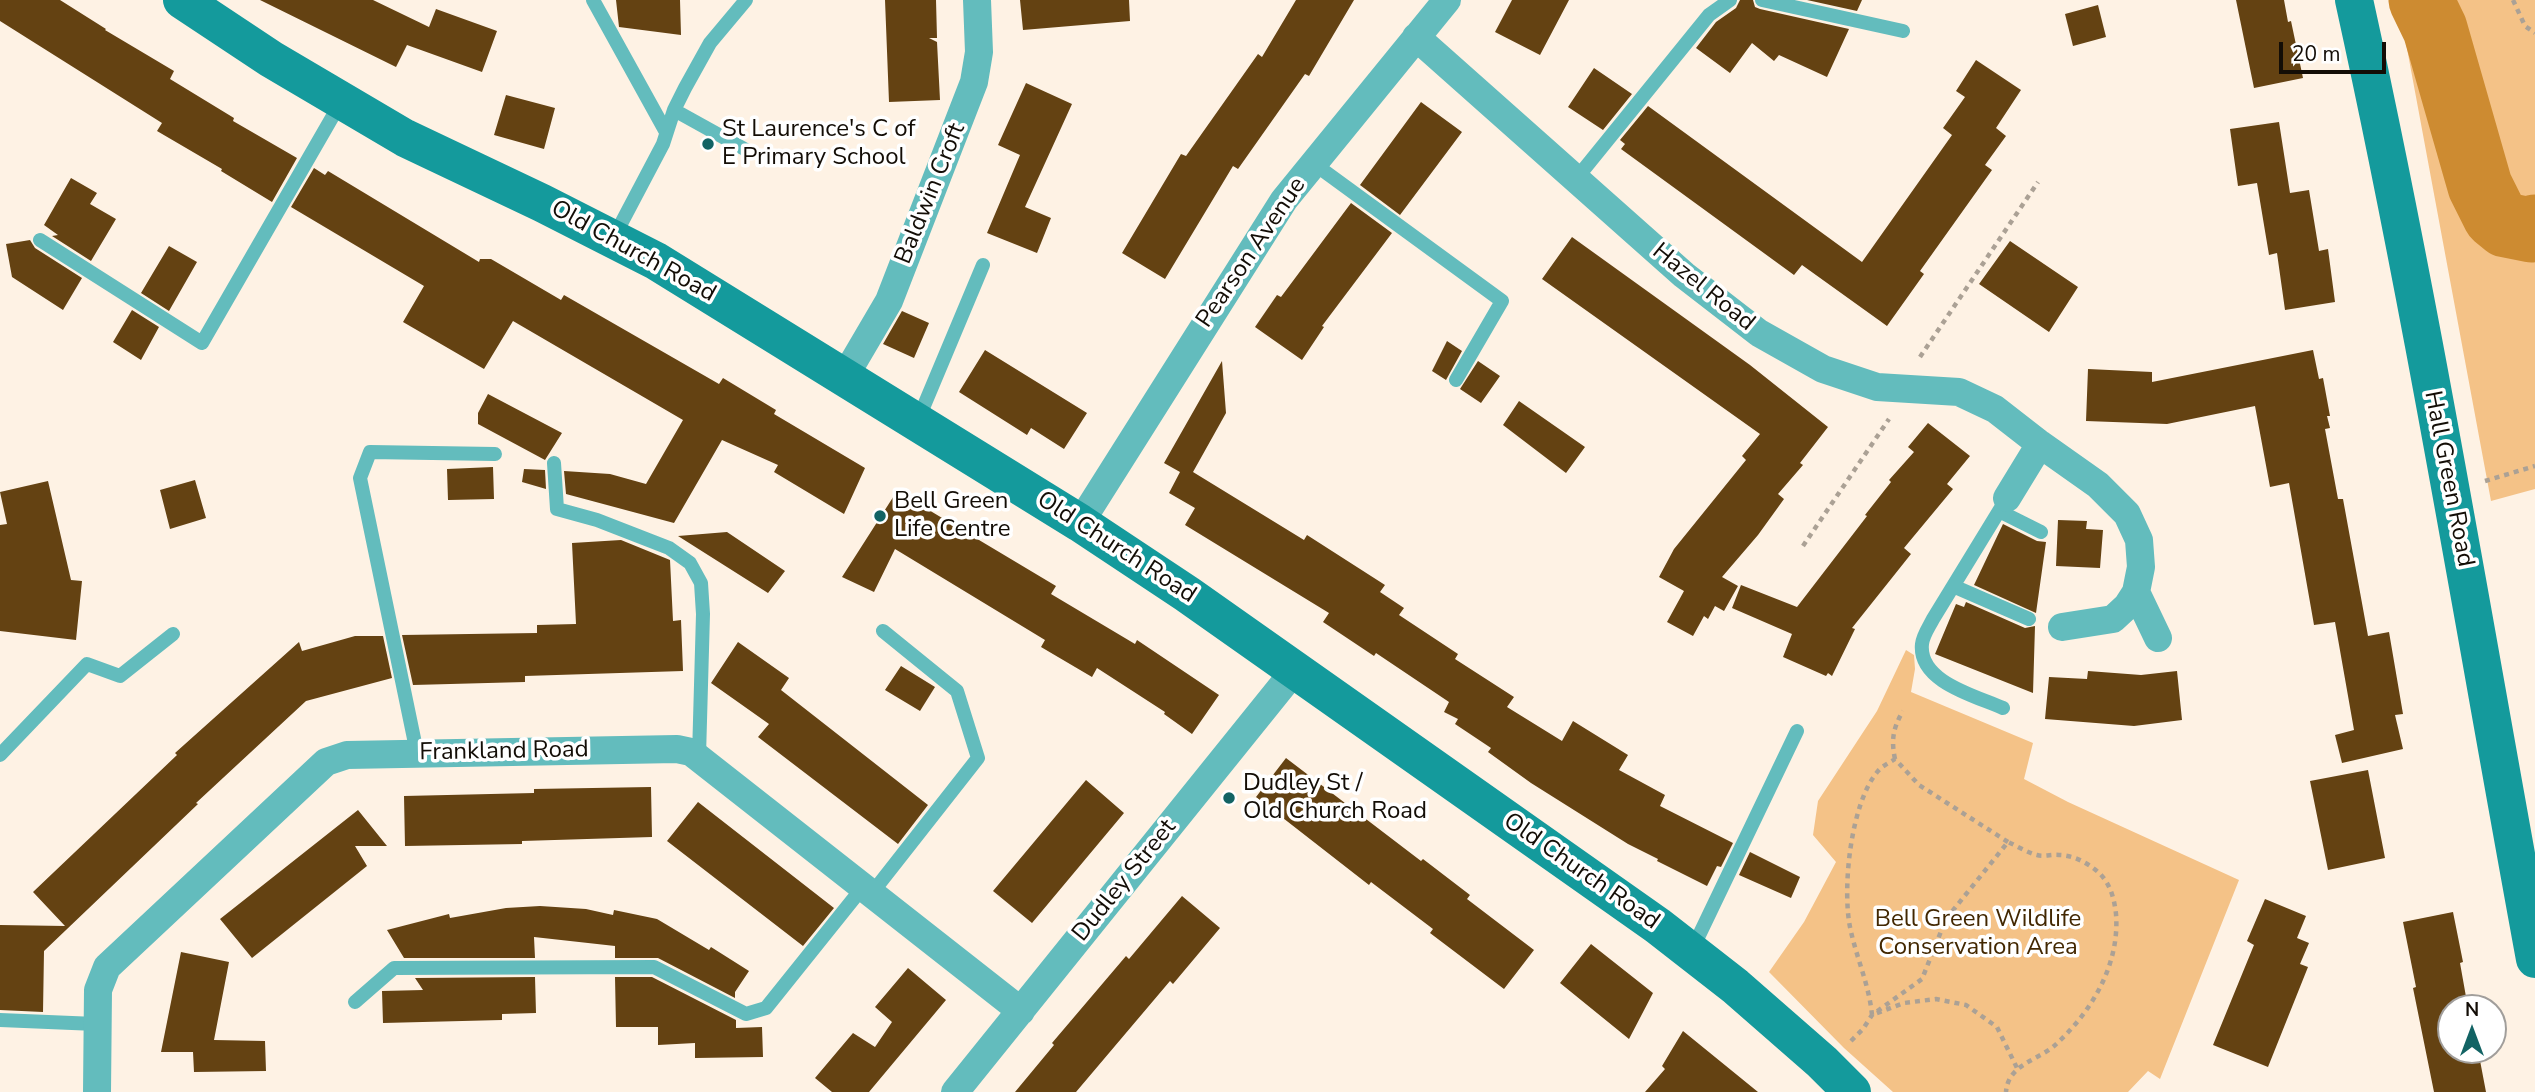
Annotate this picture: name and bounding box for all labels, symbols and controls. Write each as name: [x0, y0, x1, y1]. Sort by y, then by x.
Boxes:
scale bar: [2283, 28, 2390, 72]
text: 20 m: [2292, 40, 2341, 68]
place label: St Laurence's C of E Primary School: [722, 116, 916, 172]
street label: Baldwin Croft: [890, 119, 972, 269]
marker: St Laurence's C of E Primary School: [700, 136, 716, 152]
street label: Pearson Avenue: [1191, 172, 1313, 334]
street label: Old Church Road: [546, 195, 720, 309]
street label: Hazel Road: [1646, 238, 1760, 338]
street label: Hall Green Road: [2417, 389, 2479, 569]
street label: Old Church Road: [1031, 486, 1201, 610]
place label: Bell Green Life Centre: [894, 488, 1011, 544]
marker: Bell Green Life Centre: [872, 508, 888, 524]
street label: Frankland Road: [419, 736, 589, 768]
place label: Dudley St / Old Church Road: [1243, 770, 1427, 826]
marker: Dudley St / Old Church Road: [1221, 790, 1237, 806]
street label: Old Church Road: [1497, 807, 1665, 937]
street label: Dudley Street: [1067, 814, 1183, 948]
park label: Bell Green Wildlife Conservation Area: [1875, 906, 2081, 962]
north arrow: [2437, 994, 2507, 1064]
text: N: [2465, 997, 2479, 1023]

